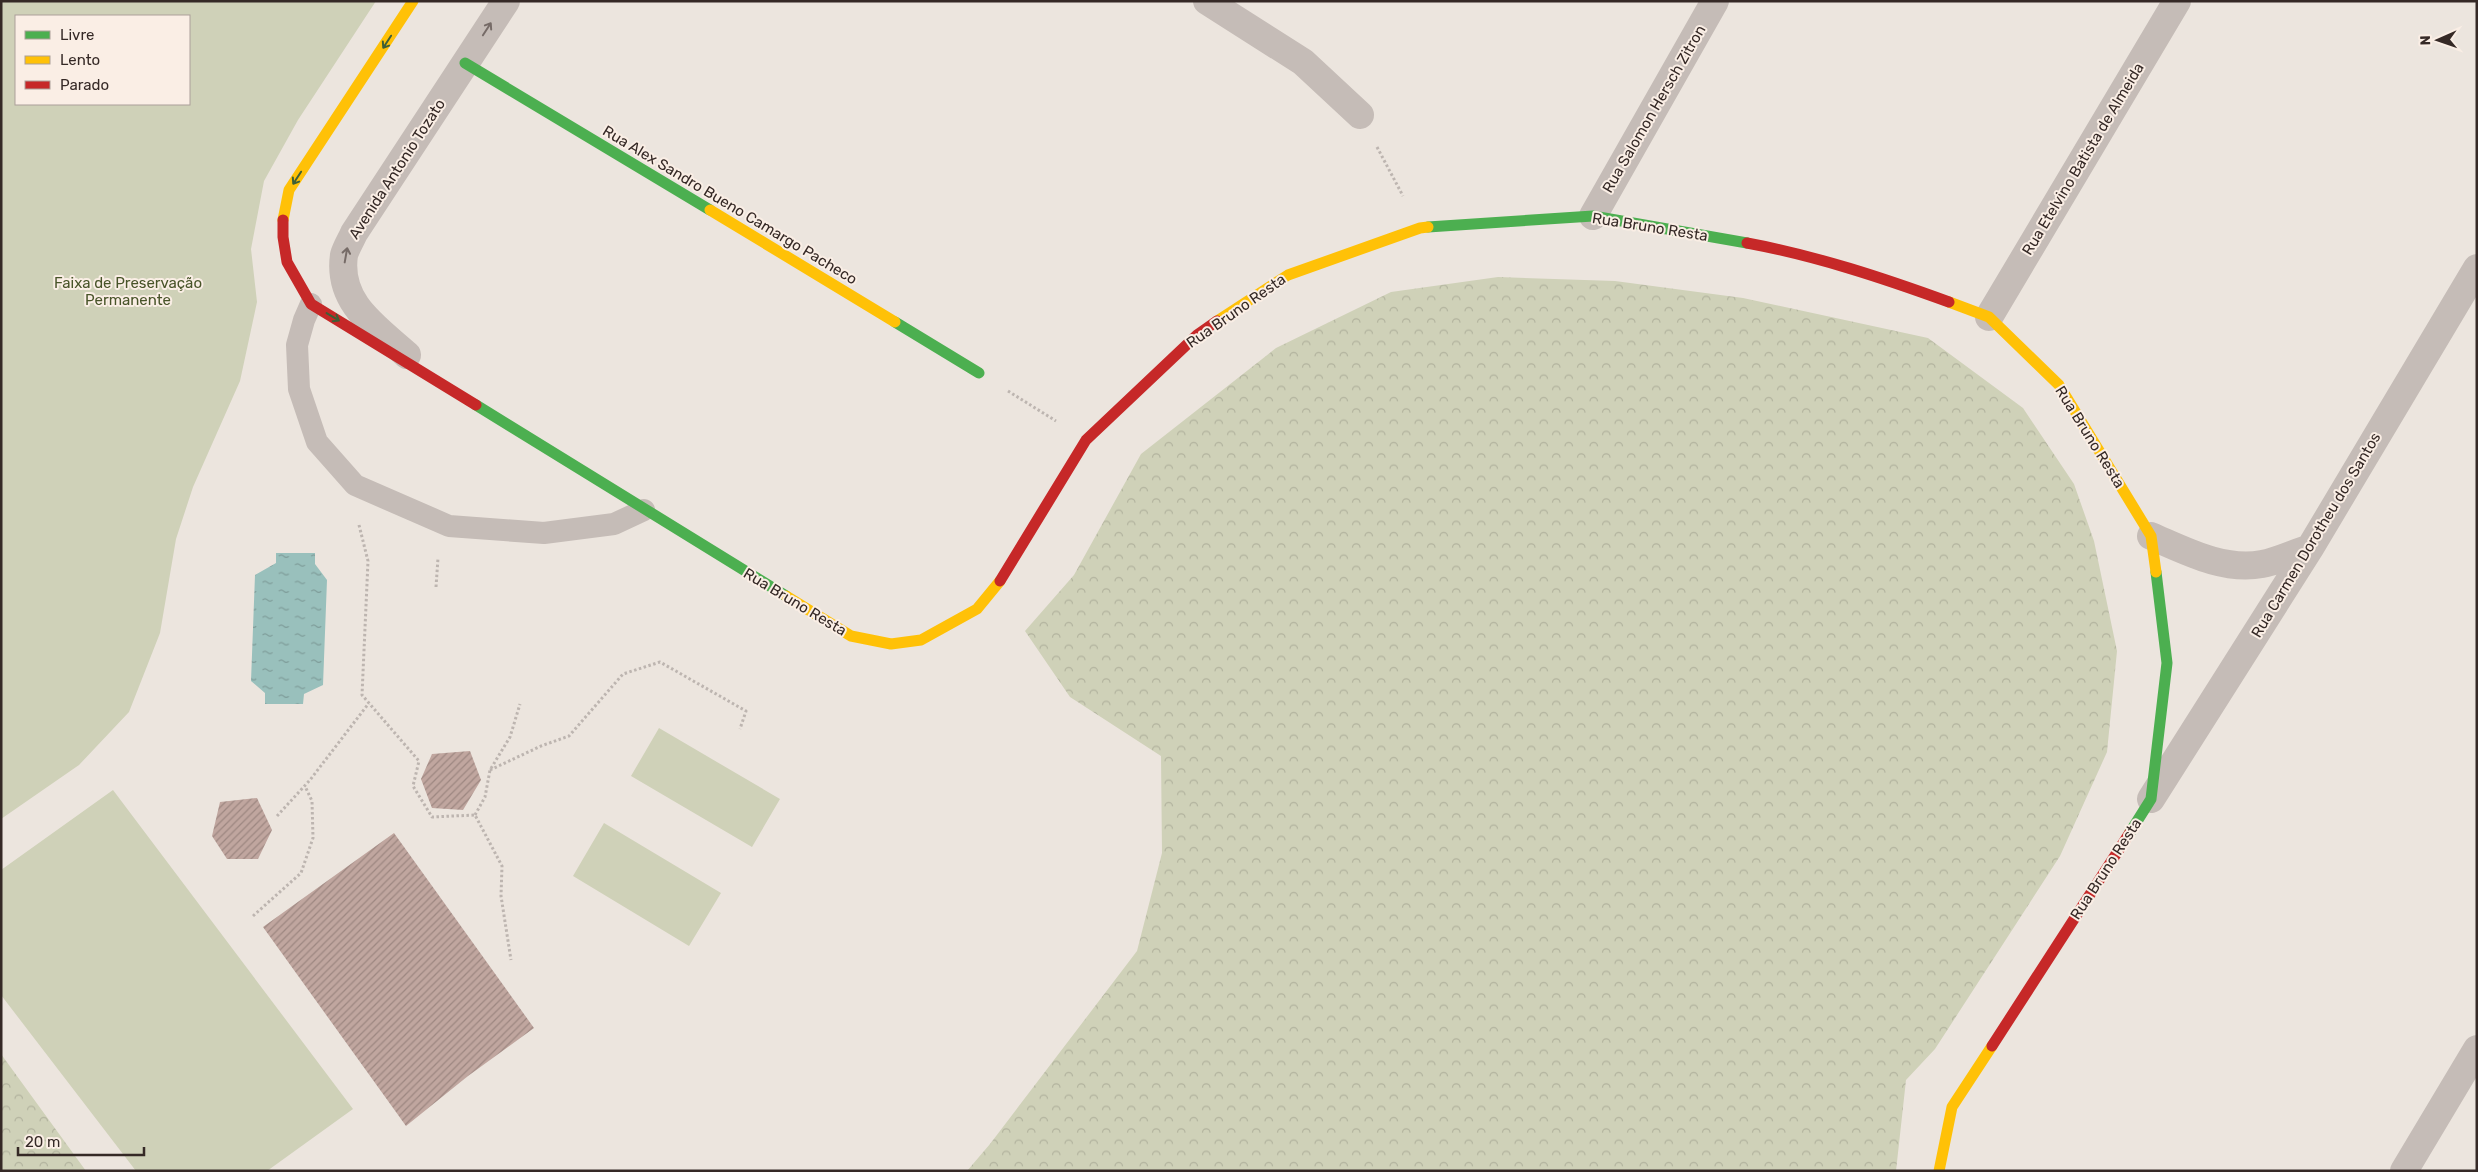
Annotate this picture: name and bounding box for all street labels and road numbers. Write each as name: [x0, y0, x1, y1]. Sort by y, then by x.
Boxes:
street label: Rua Salomon Hersch Zitron: [1599, 22, 1709, 196]
street label: Rua Etelvino Batista de Almeida: [2018, 60, 2148, 258]
street label: Avenida Antonio Tozato: [345, 96, 449, 242]
street label: Rua Alex Sandro Bueno Camargo Pacheco: [600, 122, 860, 288]
street label: Rua Bruno Resta: [1591, 209, 1709, 245]
street label: Rua Bruno Resta: [1183, 270, 1289, 352]
street label: Rua Bruno Resta: [2051, 383, 2129, 491]
street label: Rua Carmen Dorotheu dos Santos: [2248, 429, 2385, 641]
street label: Rua Bruno Resta: [740, 564, 850, 640]
street label: Rua Bruno Resta: [2067, 815, 2145, 923]

